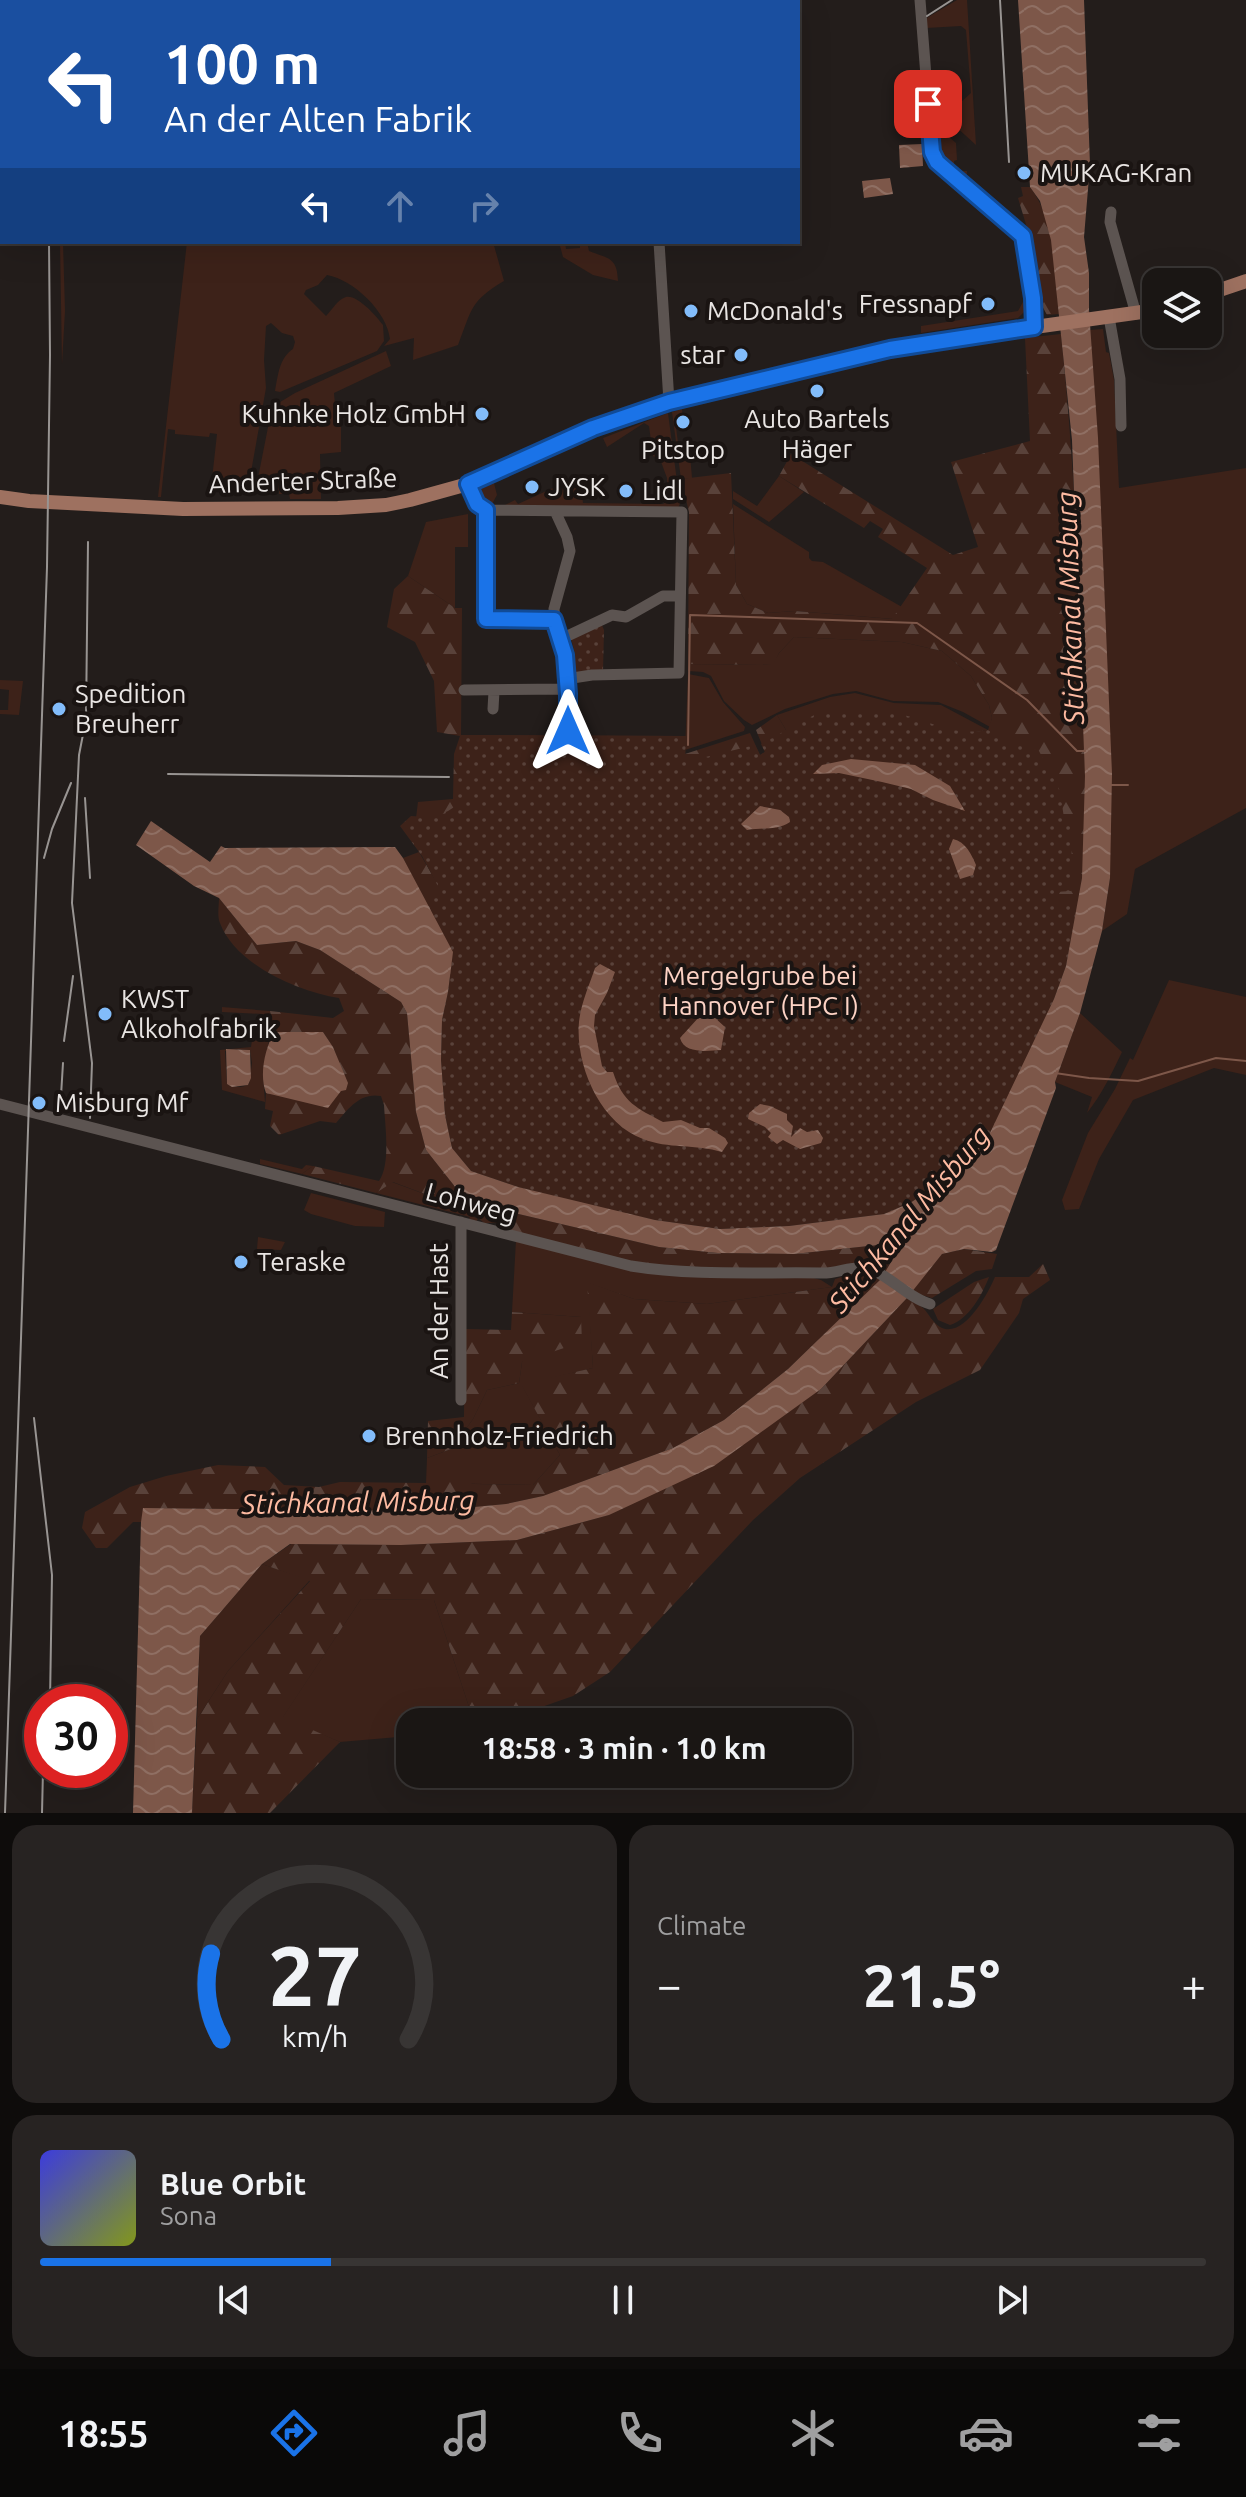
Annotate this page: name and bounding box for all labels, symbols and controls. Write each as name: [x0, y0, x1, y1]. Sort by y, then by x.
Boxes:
icon: left: [32, 32, 136, 136]
text: 100 m: [164, 32, 320, 95]
pin: [894, 70, 962, 138]
icon: arrive: [906, 82, 950, 126]
text: An der Alten Fabrik: [164, 98, 472, 139]
place label: MUKAG-Kran: [1040, 158, 1192, 187]
marker: MUKAG-Kran: [1015, 164, 1033, 182]
icon: left: [294, 184, 338, 228]
icon: ahead: [378, 184, 422, 228]
icon: right: [462, 184, 506, 228]
map controls: [1142, 268, 1222, 348]
button: layers: [1142, 268, 1222, 348]
place label: Fressnapf: [859, 289, 973, 318]
marker: Fressnapf: [979, 295, 997, 313]
place label: McDonald's: [707, 296, 843, 325]
marker: McDonald's: [682, 302, 700, 320]
place label: star: [680, 340, 725, 369]
marker: star: [732, 346, 750, 364]
marker: Auto Bartels Häger: [808, 382, 826, 400]
place label: Kuhnke Holz GmbH: [242, 399, 466, 428]
place label: Auto Bartels Häger: [744, 404, 890, 463]
marker: Kuhnke Holz GmbH: [473, 405, 491, 423]
marker: Pitstop: [674, 413, 692, 431]
place label: Pitstop: [641, 435, 725, 464]
street label: Anderter Straße: [208, 463, 398, 498]
place label: JYSK: [548, 472, 605, 501]
place label: Lidl: [642, 476, 684, 505]
marker: JYSK: [523, 478, 541, 496]
marker: Lidl: [617, 482, 635, 500]
water label: Stichkanal Misburg: [1050, 491, 1089, 726]
place label: Spedition Breuherr: [75, 679, 186, 738]
position arrow: [526, 689, 610, 773]
marker: Spedition Breuherr: [50, 700, 68, 718]
park label: Mergelgrube bei Hannover (HPC I): [661, 961, 859, 1020]
place label: KWST Alkoholfabrik: [121, 984, 277, 1043]
marker: KWST Alkoholfabrik: [96, 1005, 114, 1023]
place label: Misburg Mf: [55, 1088, 190, 1117]
marker: Misburg Mf: [30, 1094, 48, 1112]
water label: Stichkanal Misburg: [821, 1119, 995, 1319]
street label: Lohweg: [423, 1177, 520, 1229]
street label: An der Hast: [424, 1243, 453, 1379]
place label: Teraske: [257, 1247, 346, 1276]
marker: Teraske: [232, 1253, 250, 1271]
place label: Brennholz-Friedrich: [385, 1421, 614, 1450]
marker: Brennholz-Friedrich: [360, 1427, 378, 1445]
water label: Stichkanal Misburg: [240, 1484, 475, 1519]
speed limit sign: 30: [24, 1684, 128, 1788]
text: 18:58 · 3 min · 1.0 km: [481, 1731, 767, 1765]
text: Climate: [657, 1911, 746, 1940]
text: 27: [268, 1928, 361, 2022]
text: 21.5°: [863, 1951, 1000, 2018]
text: −: [657, 1960, 682, 2009]
text: +: [1181, 1960, 1206, 2009]
text: km/h: [282, 2020, 348, 2052]
text: Blue Orbit: [160, 2167, 306, 2201]
text: Sona: [160, 2201, 217, 2230]
icon: previous: [212, 2278, 256, 2322]
icon: pause: [601, 2278, 645, 2322]
icon: next: [990, 2278, 1034, 2322]
icon: directions: [266, 2405, 322, 2461]
icon: music: [439, 2405, 495, 2461]
icon: phone: [612, 2405, 668, 2461]
icon: climate: [785, 2405, 841, 2461]
icon: car: [958, 2405, 1014, 2461]
icon: filters: [1131, 2405, 1187, 2461]
text: 18:55: [59, 2413, 149, 2454]

